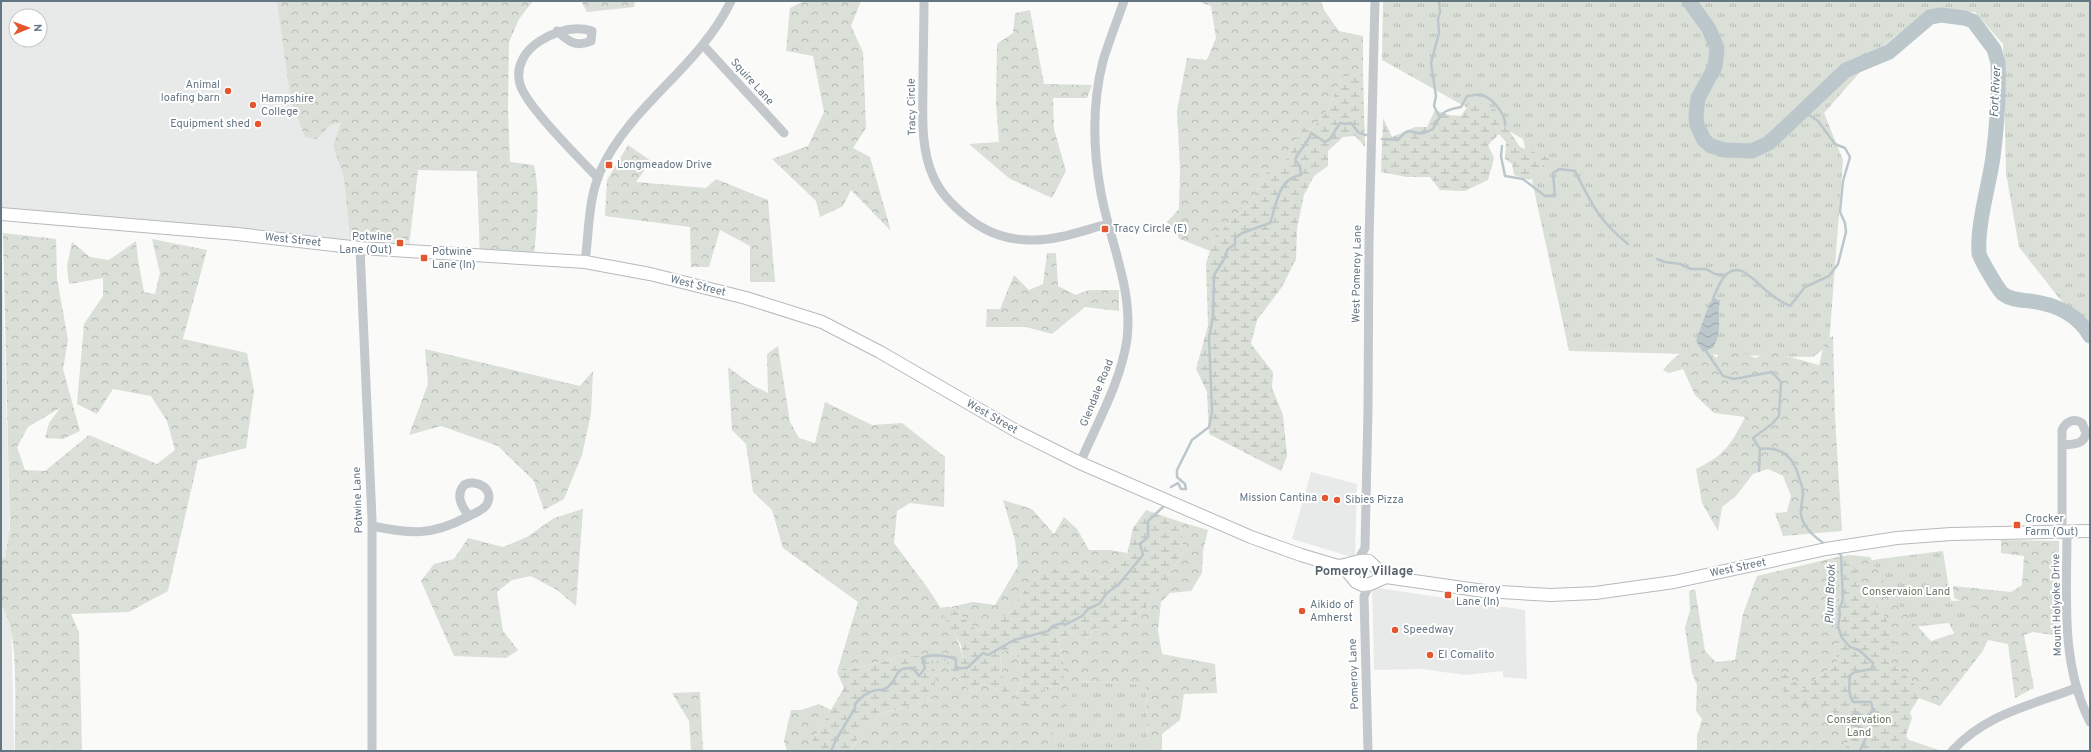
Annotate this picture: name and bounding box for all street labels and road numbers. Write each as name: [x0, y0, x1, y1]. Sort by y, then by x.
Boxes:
street label: Squire Lane: [727, 56, 777, 108]
street label: Tracy Circle: [904, 78, 920, 136]
street label: West Pomeroy Lane: [1349, 225, 1365, 323]
street label: West Street: [264, 230, 322, 250]
street label: West Street: [669, 272, 727, 300]
street label: Glendale Road: [1077, 357, 1117, 429]
street label: West Street: [964, 397, 1020, 437]
street label: Potwine Lane: [350, 466, 366, 534]
street label: Mount Holyoke Drive: [2049, 553, 2065, 656]
street label: West Street: [1709, 555, 1767, 581]
street label: Pomeroy Lane: [1346, 638, 1362, 710]

